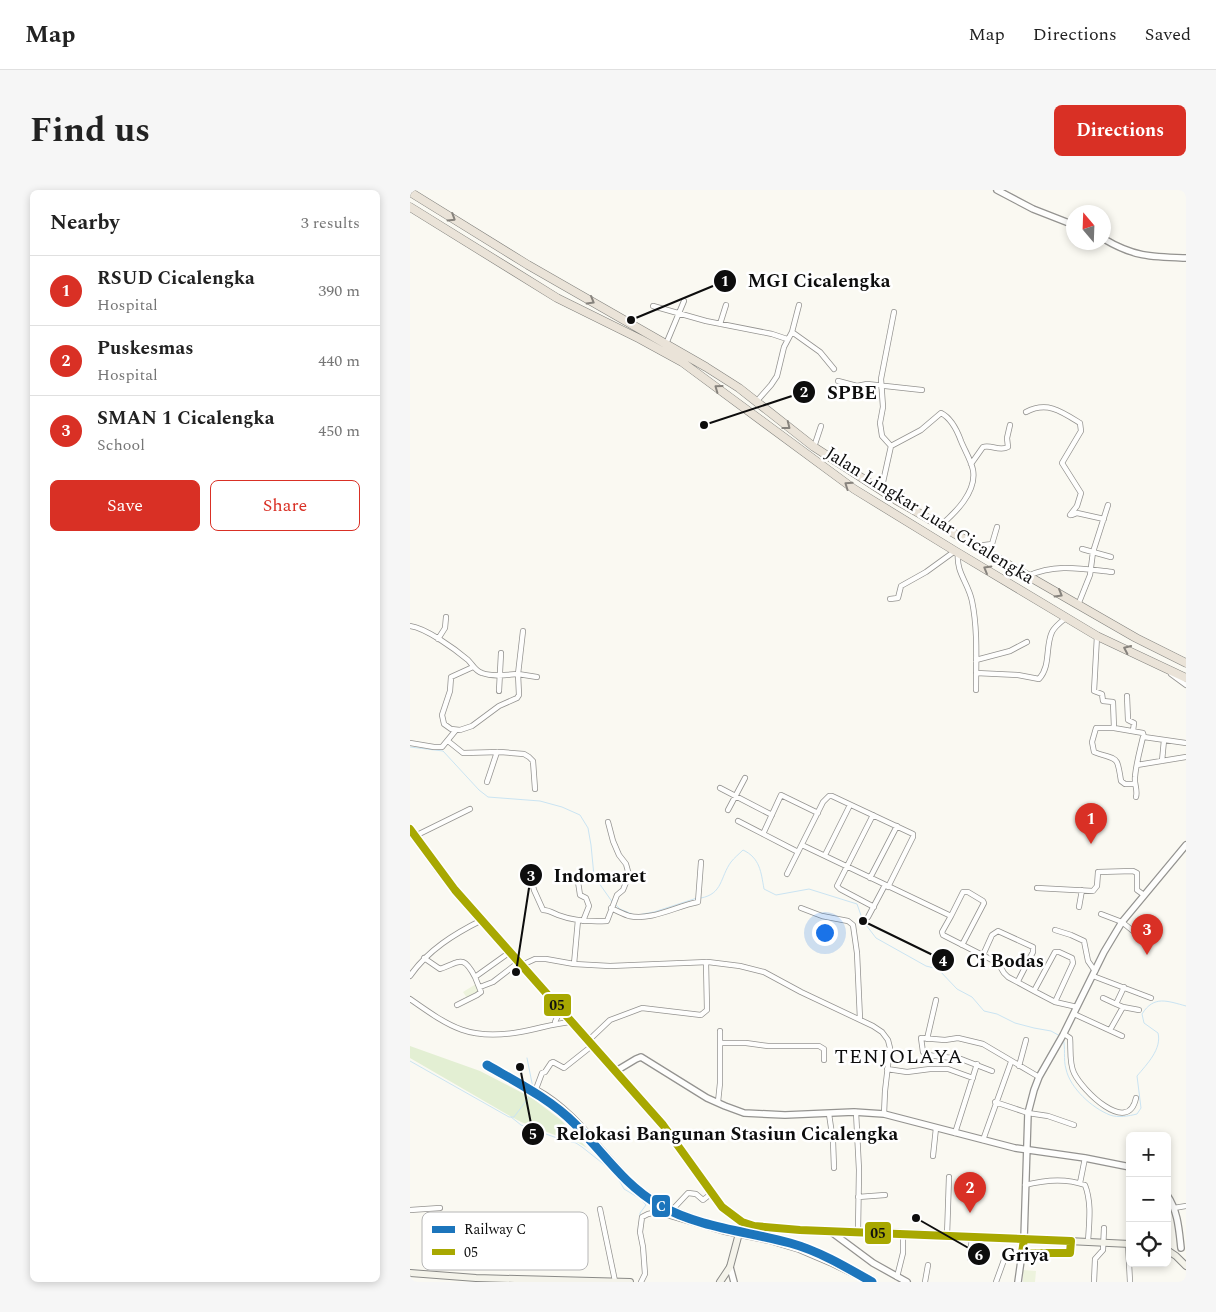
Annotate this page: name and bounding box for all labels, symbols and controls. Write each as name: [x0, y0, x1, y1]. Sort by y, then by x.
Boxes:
text: Map: [25, 17, 75, 53]
text: Map: [969, 21, 1005, 48]
text: Directions: [1033, 21, 1117, 48]
text: Saved: [1145, 21, 1191, 48]
text: Find us: [30, 104, 150, 157]
button: Directions: [1054, 105, 1186, 156]
north arrow: [1066, 205, 1111, 250]
text: Nearby: [50, 207, 120, 239]
text: 3 results: [301, 211, 360, 235]
one-way arrow: [446, 211, 455, 221]
text: RSUD Cicalengka: [97, 264, 255, 293]
callout: MGI Cicalengka: [713, 264, 901, 298]
text: MGI Cicalengka: [747, 267, 891, 296]
text: 1: [721, 270, 729, 293]
text: 1: [62, 279, 70, 303]
text: 390 m: [318, 279, 360, 303]
text: Hospital: [97, 293, 158, 317]
one-way arrow: [585, 295, 594, 305]
text: Puskesmas: [97, 334, 193, 363]
text: 2: [62, 349, 70, 373]
text: 440 m: [318, 349, 360, 373]
text: Hospital: [97, 363, 158, 387]
callout: SPBE: [792, 375, 887, 409]
text: SPBE: [827, 379, 877, 408]
text: 2: [800, 381, 808, 404]
one-way arrow: [714, 385, 723, 394]
text: SMAN 1 Cicalengka: [97, 404, 274, 433]
text: 3: [62, 419, 70, 443]
text: 450 m: [318, 419, 360, 443]
one-way arrow: [781, 420, 790, 429]
text: School: [97, 433, 145, 457]
street label: Jalan Lingkar Luar Cicalengka: [820, 440, 1040, 591]
button: Save: [50, 480, 200, 531]
button: Share: [210, 480, 360, 531]
one-way arrow: [845, 482, 854, 490]
one-way arrow: [983, 566, 992, 576]
one-way arrow: [1053, 587, 1062, 597]
one-way arrow: [1123, 645, 1132, 655]
pin: 1: [1075, 803, 1107, 844]
callout: Indomaret: [518, 858, 656, 892]
text: Indomaret: [554, 862, 646, 891]
text: 3: [527, 865, 535, 888]
pin: 3: [1131, 914, 1163, 955]
your location: [812, 920, 838, 946]
callout: Ci Bodas: [931, 943, 1054, 977]
text: Ci Bodas: [966, 947, 1044, 976]
text: 4: [939, 950, 948, 973]
line badge: 05: [543, 993, 572, 1017]
text: 05: [549, 995, 565, 1016]
district label: TENJOLAYA: [835, 1042, 963, 1072]
callout: Relokasi Bangunan Stasiun Cicalengka: [521, 1117, 908, 1151]
text: Relokasi Bangunan Stasiun Cicalengka: [556, 1120, 898, 1149]
text: 5: [529, 1123, 537, 1146]
map controls: [1126, 1132, 1171, 1267]
button: +: [1126, 1132, 1171, 1177]
pin: 2: [954, 1172, 986, 1213]
button: −: [1126, 1177, 1171, 1222]
line badge: C: [651, 1194, 671, 1218]
text: C: [656, 1196, 666, 1217]
legend: [422, 1212, 588, 1270]
text: Railway C: [464, 1219, 526, 1240]
line badge: 05: [864, 1221, 892, 1245]
button: locate: [1126, 1222, 1171, 1267]
text: 05: [870, 1223, 886, 1244]
callout: Griya: [966, 1237, 1059, 1271]
text: Griya: [1001, 1241, 1049, 1270]
text: 05: [464, 1242, 478, 1263]
text: 6: [975, 1244, 983, 1267]

